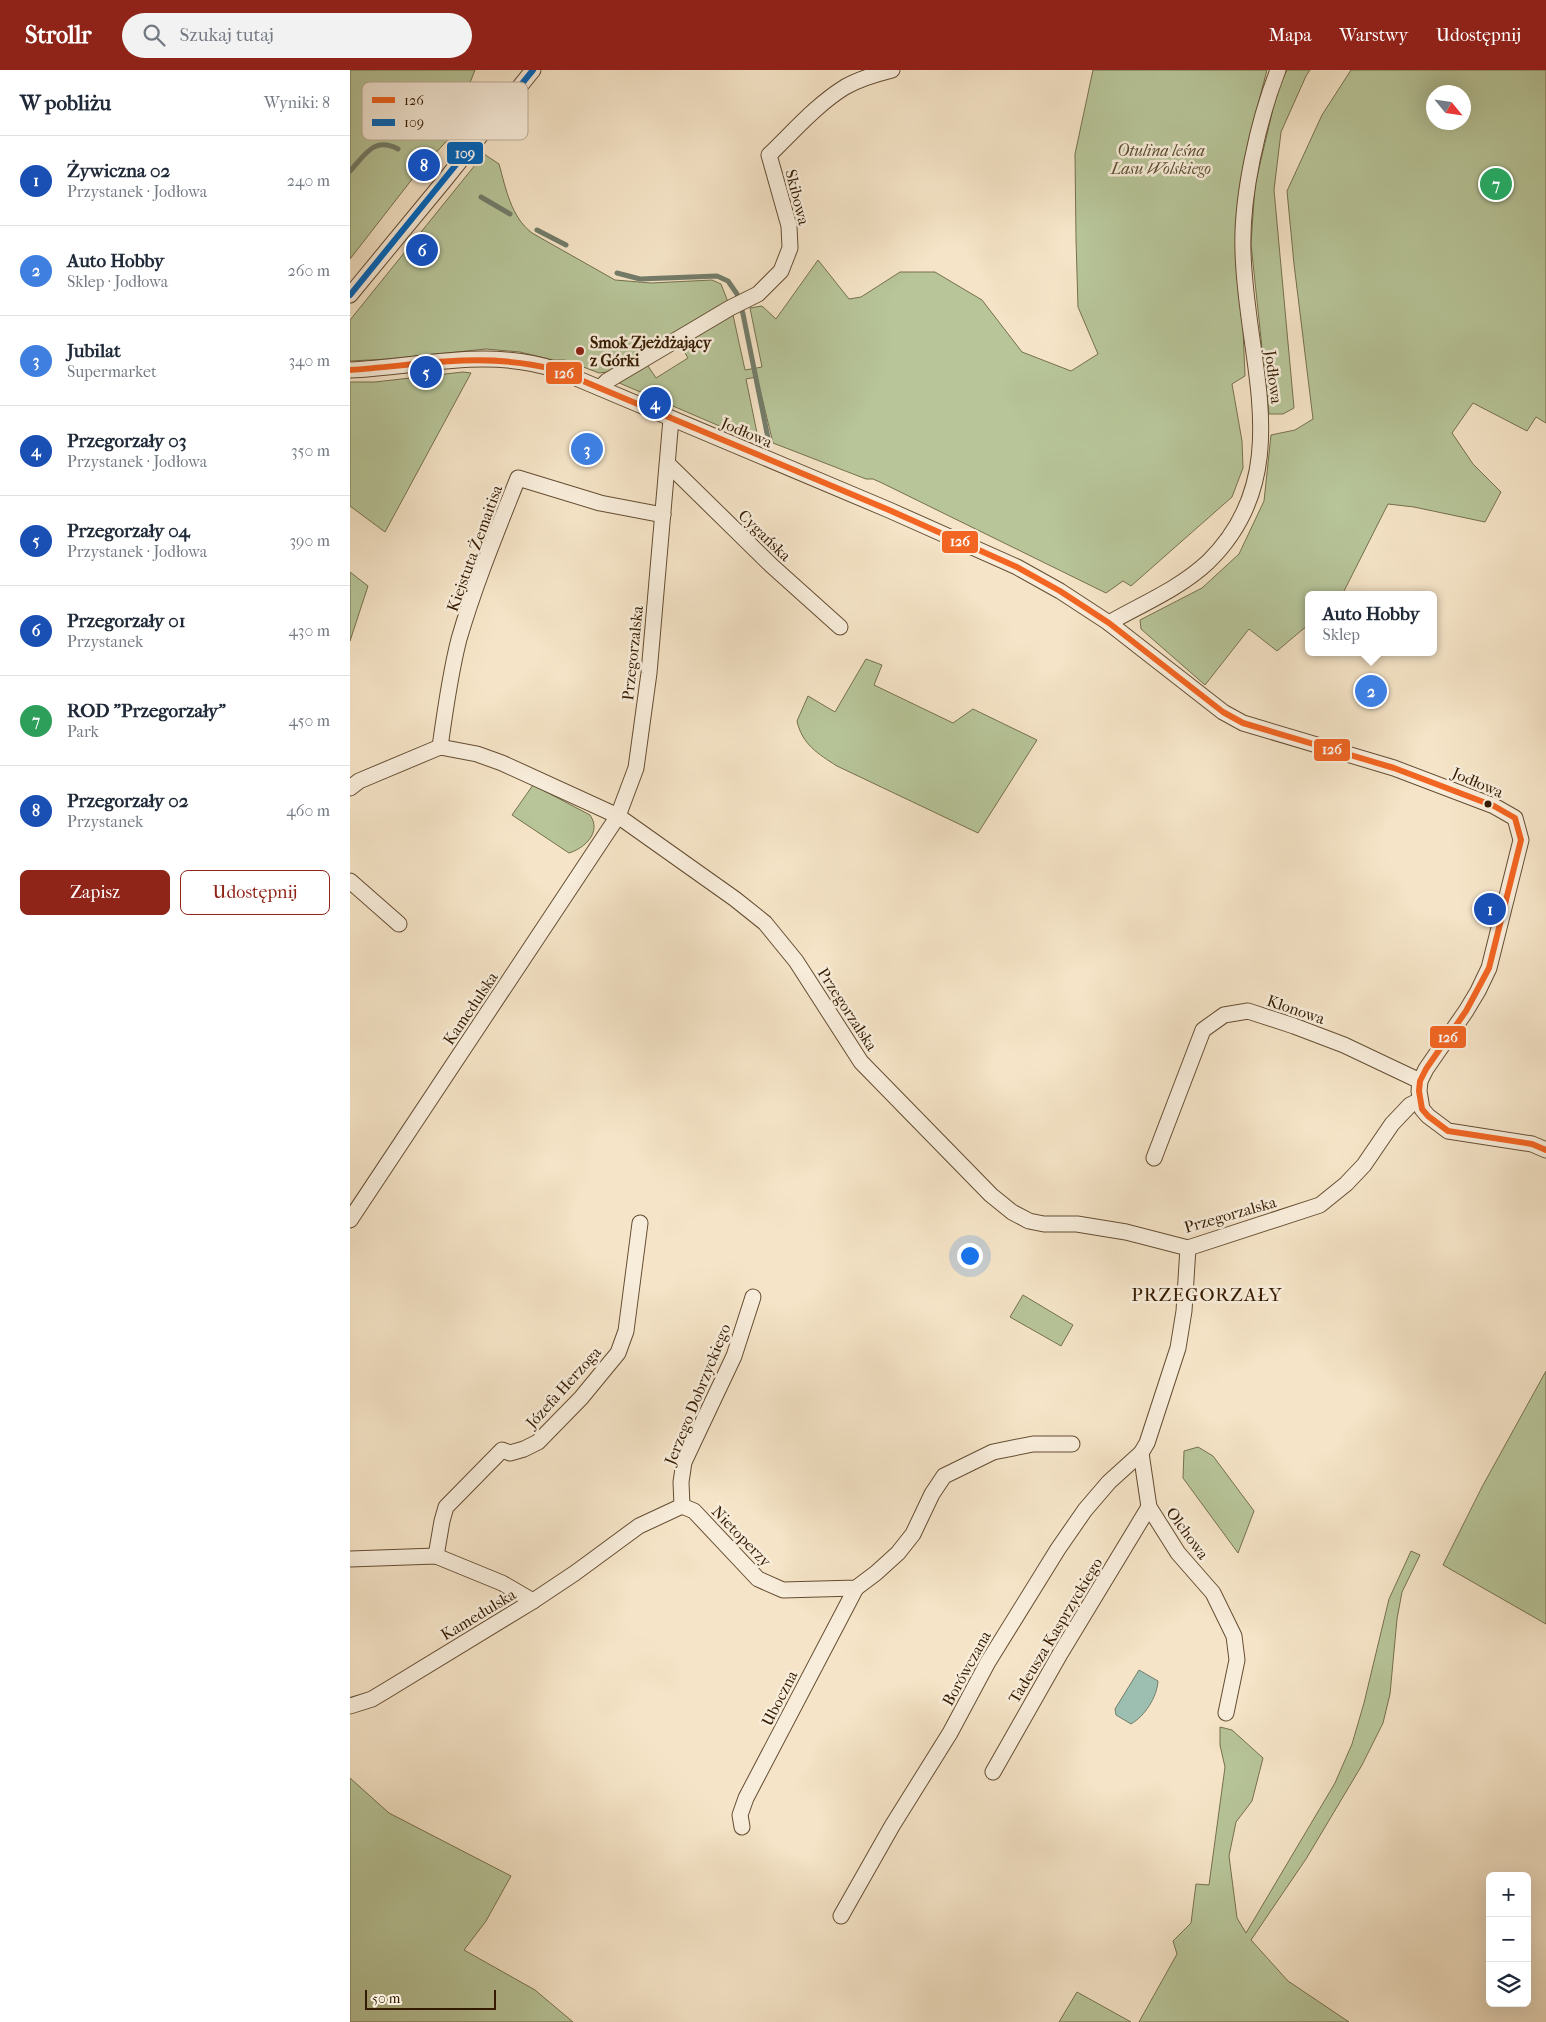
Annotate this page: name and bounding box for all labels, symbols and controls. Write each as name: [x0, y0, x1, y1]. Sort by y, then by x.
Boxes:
search box: [122, 13, 472, 58]
text: Strollr: [25, 21, 92, 49]
icon: search: [140, 21, 168, 49]
text: Szukaj tutaj: [180, 24, 274, 46]
text: Mapa: [1269, 25, 1312, 46]
text: Warstwy: [1340, 25, 1408, 46]
text: Udostępnij: [1436, 25, 1521, 46]
legend: [362, 82, 528, 140]
north arrow: [1426, 85, 1471, 130]
text: W pobliżu: [20, 91, 111, 115]
text: 126: [404, 92, 424, 109]
text: Wyniki: 8: [264, 93, 330, 112]
text: 109: [404, 114, 424, 131]
line badge: 109: [446, 141, 484, 165]
park label: Otulina leśna Lasu Wolskiego: [1110, 141, 1211, 178]
text: 109: [455, 145, 475, 162]
pin: 8: [408, 146, 440, 184]
text: Żywiczna 02: [67, 160, 170, 182]
pin: 7: [1480, 165, 1512, 203]
street label: Skibowa: [781, 167, 814, 227]
text: 1: [33, 171, 39, 190]
text: 240 m: [287, 171, 330, 190]
text: Przystanek · Jodłowa: [67, 182, 207, 201]
pin: 6: [406, 231, 438, 269]
text: Auto Hobby: [67, 250, 164, 272]
text: 2: [32, 261, 40, 280]
text: 260 m: [288, 261, 330, 280]
text: Sklep · Jodłowa: [67, 272, 168, 291]
place label: Smok Zjeżdżający z Górki: [589, 333, 713, 370]
text: Jubilat: [67, 340, 121, 362]
marker: Smok Zjeżdżający z Górki: [574, 345, 586, 357]
street label: Jodłowa: [1261, 347, 1286, 405]
text: 3: [33, 351, 39, 370]
text: 340 m: [288, 351, 330, 370]
pin: 5: [410, 353, 442, 391]
line badge: 126: [545, 361, 583, 385]
text: Supermarket: [67, 362, 157, 381]
text: 126: [554, 365, 574, 382]
pin: 4: [639, 384, 671, 422]
street label: Jodłowa: [717, 412, 776, 452]
text: Przegorzały 03: [67, 430, 187, 452]
pin: 3: [571, 430, 603, 468]
text: 4: [31, 441, 41, 460]
text: 350 m: [291, 441, 330, 460]
text: Przystanek · Jodłowa: [67, 452, 207, 471]
street label: Kiejstuta Żemaitisa: [443, 482, 506, 614]
street label: Cygańska: [734, 506, 795, 565]
text: Przegorzały 04: [67, 520, 190, 542]
line badge: 126: [941, 530, 979, 554]
text: 5: [33, 531, 39, 550]
text: 390 m: [289, 531, 330, 550]
text: 126: [950, 533, 970, 550]
text: Przystanek · Jodłowa: [67, 542, 207, 561]
popup: [1305, 591, 1437, 656]
text: Auto Hobby: [1322, 603, 1420, 625]
street label: Przegorzalska: [618, 604, 647, 701]
text: Przegorzały 01: [67, 610, 185, 632]
text: 6: [32, 621, 40, 640]
text: 430 m: [288, 621, 330, 640]
text: Sklep: [1322, 625, 1360, 644]
text: Przystanek: [67, 632, 143, 651]
pin: 2: [1355, 672, 1387, 710]
text: ROD "Przegorzały": [67, 700, 226, 722]
text: 7: [32, 711, 40, 730]
text: 450 m: [289, 711, 330, 730]
text: Park: [67, 722, 99, 741]
line badge: 126: [1313, 738, 1351, 762]
text: 126: [1322, 741, 1342, 758]
street label: Jodłowa: [1448, 762, 1507, 802]
text: Przegorzały 02: [67, 790, 189, 812]
unlabelled marker: [1483, 799, 1493, 809]
text: 8: [32, 801, 40, 820]
text: 460 m: [286, 801, 330, 820]
text: Przystanek: [67, 812, 143, 831]
button: Zapisz: [20, 870, 170, 915]
button: Udostępnij: [180, 870, 330, 915]
pin: 1: [1474, 890, 1506, 928]
street label: Przegorzalska: [814, 964, 882, 1055]
street label: Kamedulska: [439, 968, 502, 1048]
street label: Klonowa: [1264, 991, 1328, 1028]
line badge: 126: [1429, 1025, 1467, 1049]
text: 126: [1438, 1029, 1458, 1046]
street label: Przegorzalska: [1182, 1192, 1279, 1237]
your location: [957, 1243, 983, 1269]
district label: PRZEGORZAŁY: [1131, 1284, 1283, 1306]
street label: Jerzego Dobrzyckiego: [660, 1321, 734, 1469]
street label: Józefa Herzoga: [520, 1342, 605, 1434]
street label: Nietoperzy: [708, 1502, 776, 1571]
street label: Olchowa: [1162, 1504, 1213, 1564]
street label: Tadeusza Kasprzyckiego: [1004, 1554, 1106, 1707]
street label: Kamedulska: [437, 1584, 520, 1644]
street label: Borówczana: [938, 1627, 995, 1709]
street label: Uboczna: [757, 1667, 802, 1729]
map controls: [1486, 1872, 1531, 2007]
button: +: [1486, 1872, 1531, 1917]
button: −: [1486, 1917, 1531, 1962]
button: layers: [1486, 1962, 1531, 2007]
scale bar: [365, 1987, 496, 2010]
text: 50 m: [372, 1990, 400, 2007]

